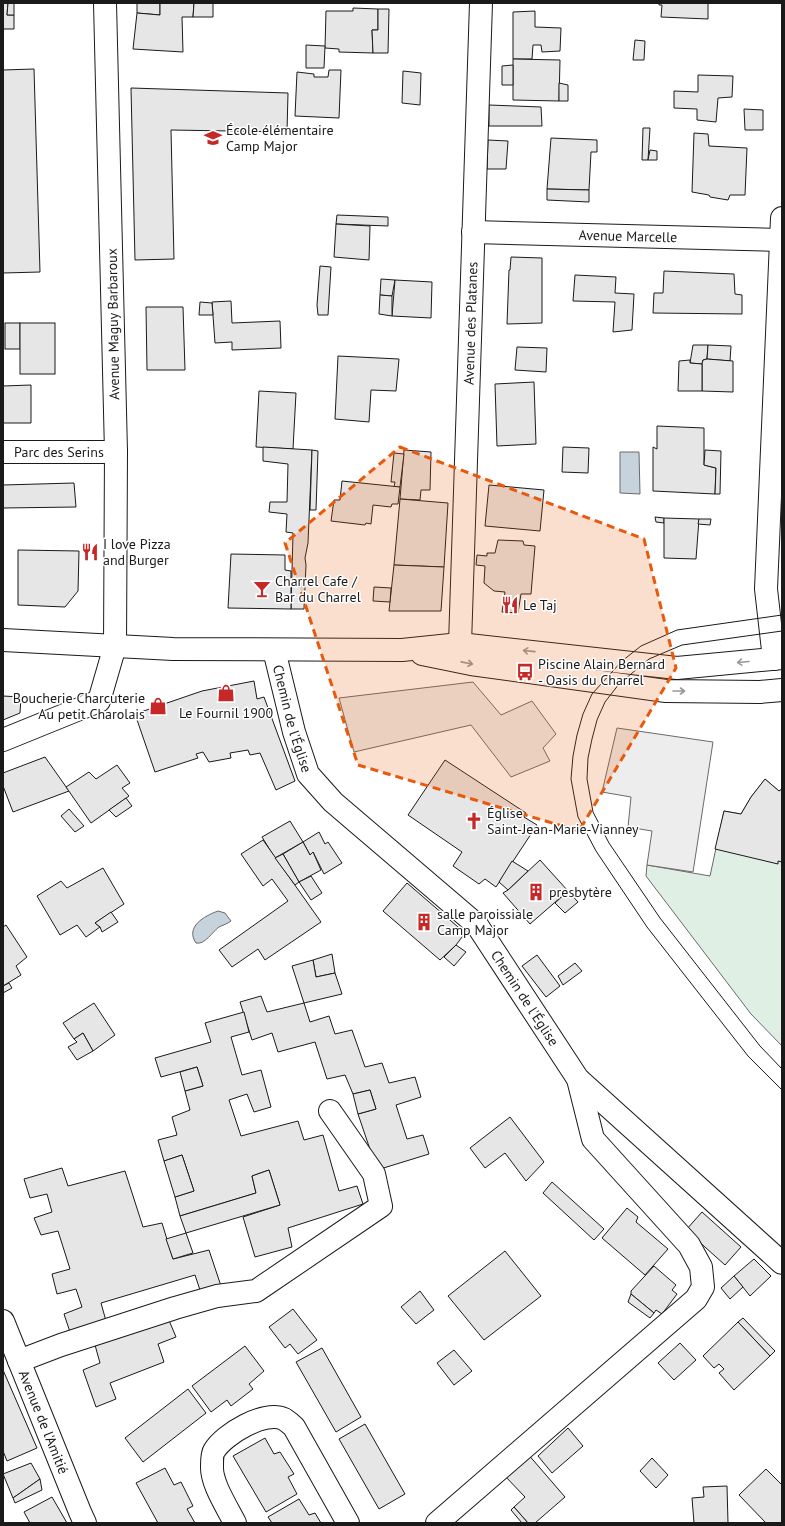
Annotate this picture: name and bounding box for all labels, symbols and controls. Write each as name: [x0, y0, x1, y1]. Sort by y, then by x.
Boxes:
place label: École élémentaire Camp Major: [226, 121, 334, 155]
school or university icon: École élémentaire Camp Major: [203, 128, 223, 148]
street label: Avenue Marcelle: [578, 226, 678, 246]
street label: Avenue Maguy Barbaroux: [103, 248, 123, 400]
street label: Avenue des Platanes: [459, 261, 482, 385]
street label: Parc des Serins: [14, 443, 104, 461]
place label: I love Pizza and Burger: [103, 535, 171, 569]
restaurant icon: I love Pizza and Burger: [80, 542, 100, 562]
place label: Charrel Cafe / Bar du Charrel: [275, 572, 361, 606]
bar icon: Charrel Cafe / Bar du Charrel: [252, 579, 272, 599]
restaurant icon: Le Taj: [500, 595, 520, 615]
place label: Le Taj: [523, 596, 557, 614]
one-way arrow: [523, 647, 536, 655]
place label: Piscine Alain Bernard - Oasis du Charrel: [538, 655, 665, 689]
one-way arrow: [737, 658, 750, 665]
one-way arrow: [460, 659, 473, 667]
bus stop icon: Piscine Alain Bernard - Oasis du Charrel: [515, 662, 535, 682]
street label: Chemin de l'Église: [269, 663, 316, 775]
shop icon: Le Fournil 1900: [216, 683, 236, 703]
one-way arrow: [672, 687, 685, 695]
place label: Boucherie Charcuterie Au petit Charolais: [13, 689, 145, 723]
shop icon: Boucherie Charcuterie Au petit Charolais: [148, 696, 168, 716]
place label: Le Fournil 1900: [179, 704, 273, 722]
place label: Église Saint-Jean-Marie-Vianney: [487, 804, 639, 838]
church icon: Église Saint-Jean-Marie-Vianney: [464, 811, 484, 831]
building icon: presbytère: [526, 882, 546, 902]
place label: presbytère: [549, 883, 612, 901]
place label: salle paroissiale Camp Major: [437, 905, 533, 939]
building icon: salle paroissiale Camp Major: [414, 912, 434, 932]
street label: Chemin de l'Église: [487, 947, 563, 1049]
street label: Avenue de l'Amitié: [15, 1368, 73, 1477]

